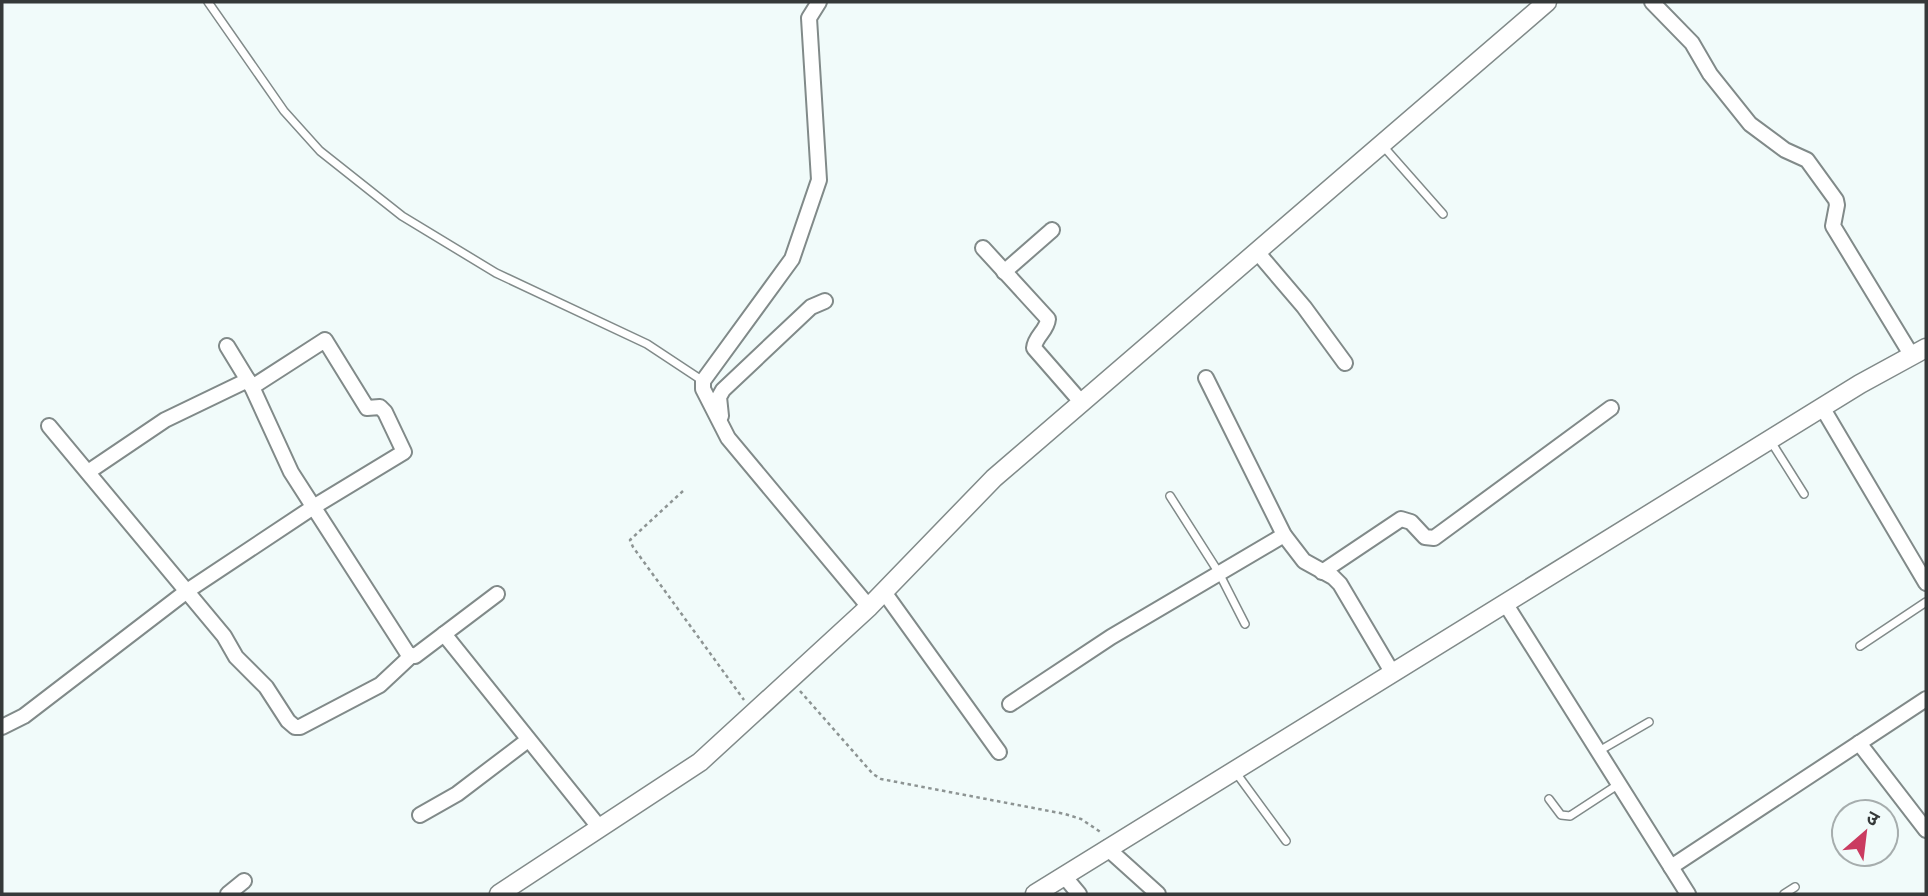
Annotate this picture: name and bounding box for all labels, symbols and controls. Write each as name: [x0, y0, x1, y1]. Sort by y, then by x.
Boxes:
north arrow: [1830, 798, 1900, 868]
text: उ: [1862, 805, 1884, 832]

